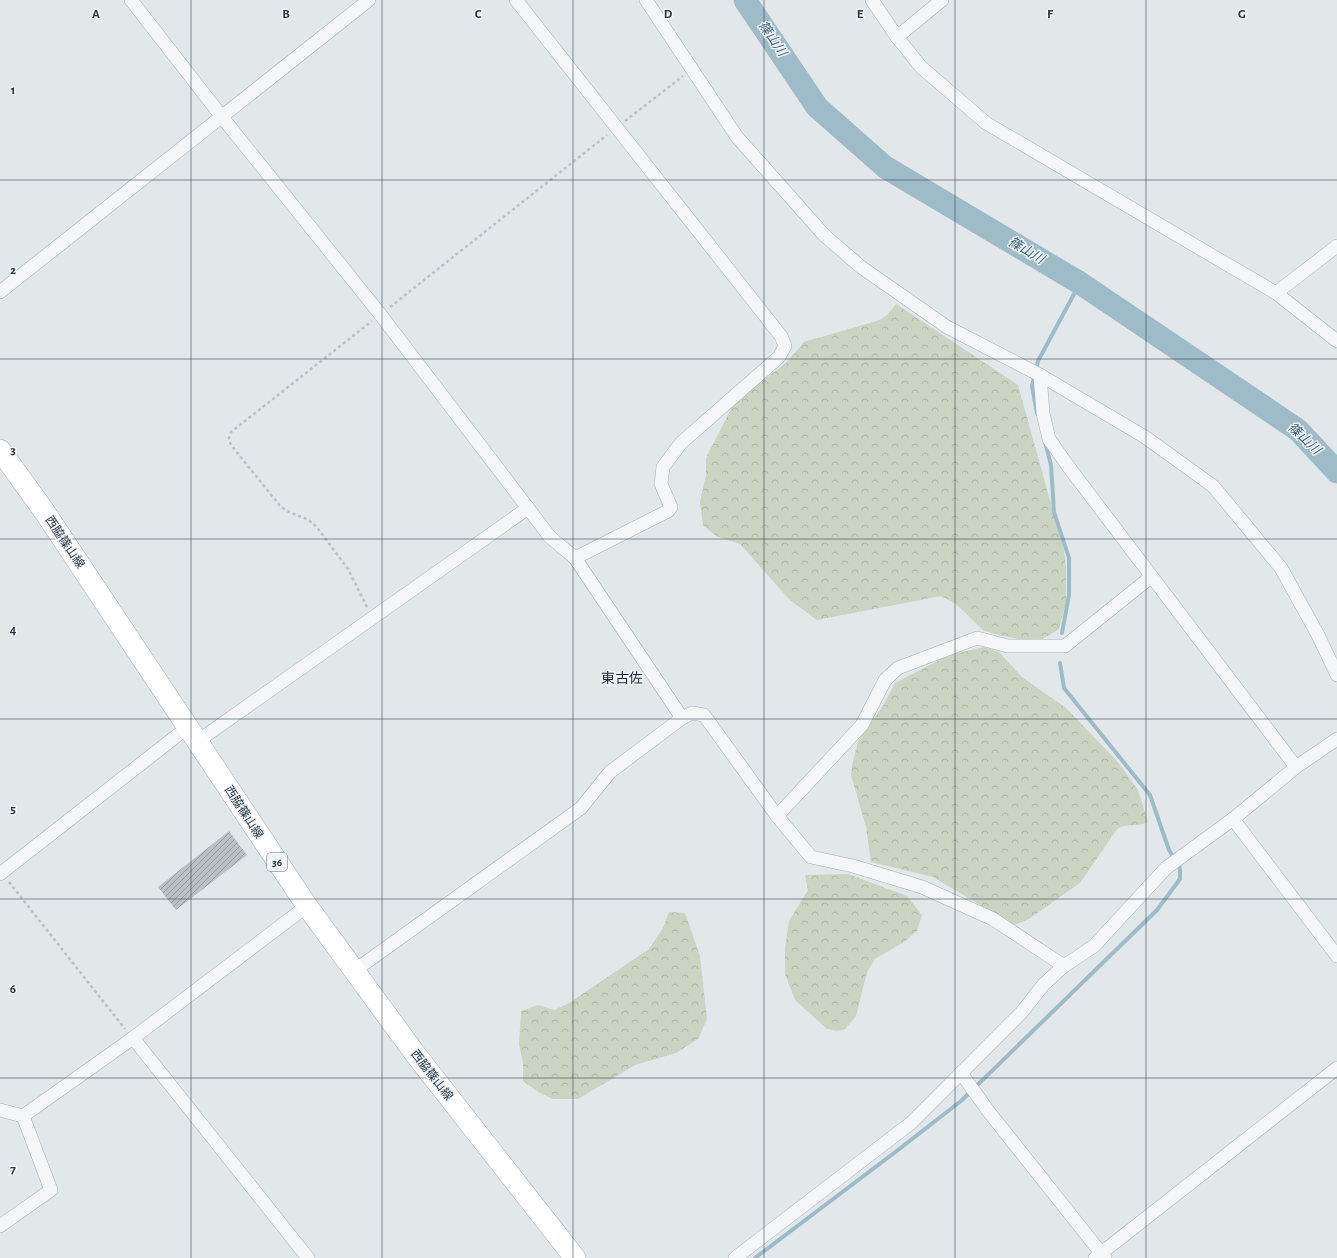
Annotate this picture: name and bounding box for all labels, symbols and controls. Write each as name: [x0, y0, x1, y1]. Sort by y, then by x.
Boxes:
text: A: [92, 8, 100, 21]
text: B: [282, 8, 290, 21]
text: C: [475, 8, 482, 21]
text: D: [664, 8, 673, 21]
text: E: [857, 8, 864, 21]
text: F: [1047, 8, 1054, 21]
text: G: [1238, 8, 1246, 21]
water label: 篠山川: [756, 19, 790, 60]
text: 1: [11, 84, 15, 97]
water label: 篠山川: [1006, 235, 1048, 268]
text: 2: [10, 264, 16, 277]
water label: 篠山川: [1285, 420, 1325, 458]
text: 3: [10, 444, 16, 457]
street label: 西脇篠山線: [43, 513, 88, 570]
text: 4: [10, 624, 17, 637]
district label: 東古佐: [601, 671, 643, 686]
street label: 西脇篠山線: [223, 783, 266, 840]
text: 5: [10, 803, 16, 816]
road number: 36: [267, 853, 287, 871]
text: 6: [10, 983, 16, 996]
street label: 西脇篠山線: [409, 1047, 456, 1102]
text: 7: [10, 1163, 16, 1176]

